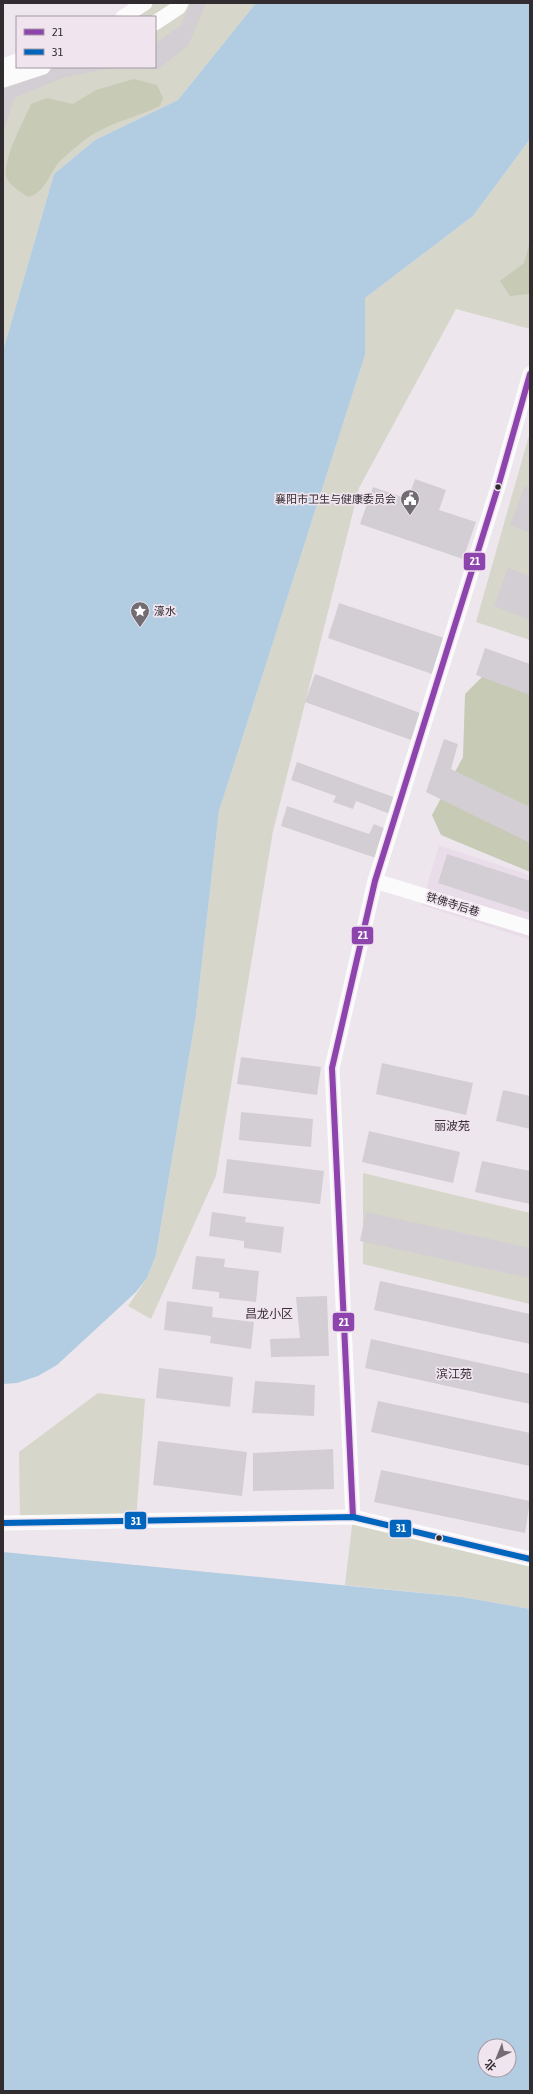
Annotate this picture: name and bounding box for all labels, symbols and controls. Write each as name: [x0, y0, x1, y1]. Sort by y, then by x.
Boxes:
legend: [16, 16, 156, 68]
text: 21: [52, 25, 64, 39]
text: 31: [52, 45, 64, 59]
unlabelled marker: [493, 482, 503, 492]
public building icon: 襄阳市卫生与健康委员会: [399, 488, 421, 516]
place label: 襄阳市卫生与健康委员会: [275, 493, 396, 505]
line badge: 21: [463, 552, 486, 571]
text: 21: [470, 555, 480, 567]
place icon: 濠水: [129, 600, 151, 628]
place label: 濠水: [154, 605, 176, 617]
street label: 铁佛寺后巷: [425, 890, 481, 918]
line badge: 21: [351, 926, 374, 945]
text: 21: [358, 929, 368, 941]
district label: 丽波苑: [434, 1119, 470, 1133]
district label: 昌龙小区: [245, 1307, 293, 1321]
line badge: 21: [332, 1312, 355, 1332]
text: 21: [339, 1316, 349, 1328]
district label: 滨江苑: [436, 1367, 472, 1381]
line badge: 31: [124, 1511, 147, 1530]
text: 31: [131, 1515, 141, 1527]
line badge: 31: [389, 1519, 412, 1538]
text: 31: [396, 1522, 406, 1534]
unlabelled marker: [434, 1533, 444, 1543]
north arrow: [477, 2038, 517, 2078]
text: 北: [482, 2057, 498, 2073]

